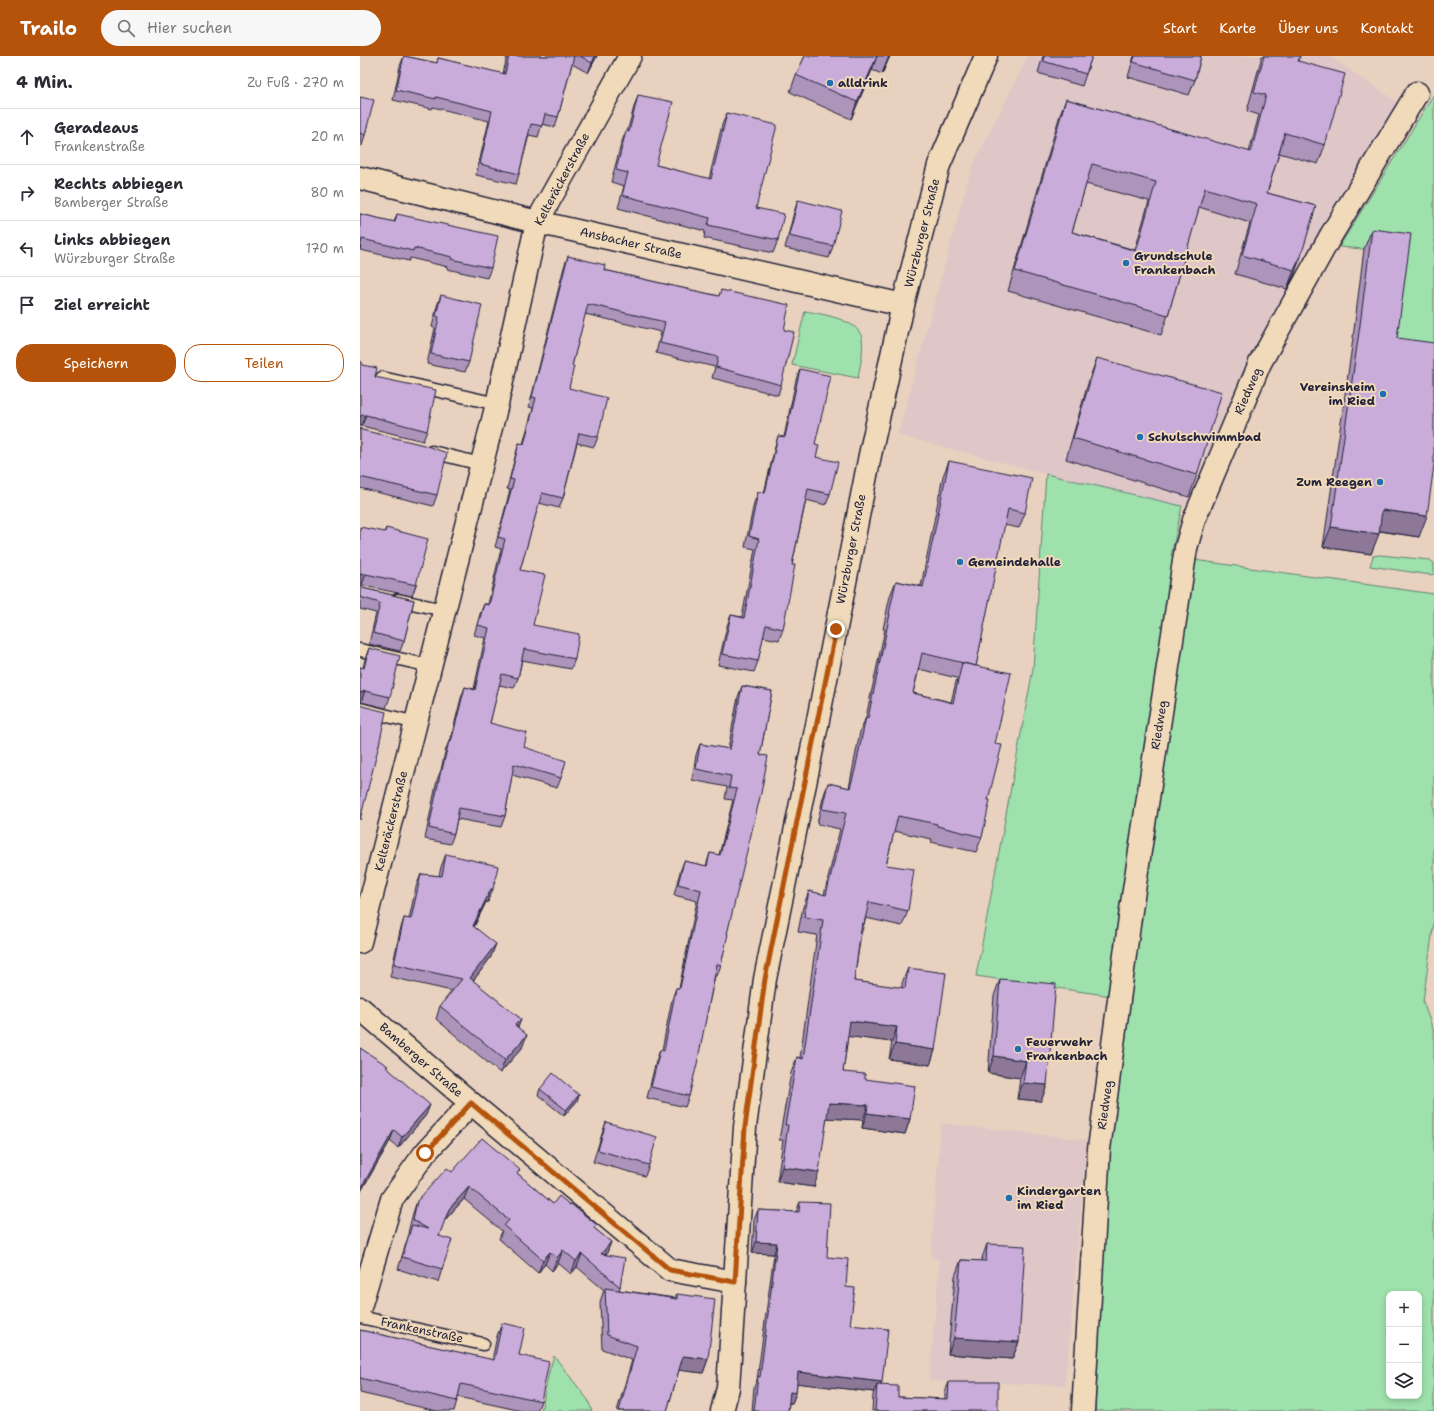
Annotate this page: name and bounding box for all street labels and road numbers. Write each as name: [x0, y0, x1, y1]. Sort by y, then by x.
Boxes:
street label: Kelteräckerstraße: [531, 130, 593, 228]
street label: Würzburger Straße: [901, 177, 943, 289]
street label: Ansbacher Straße: [578, 223, 684, 263]
street label: Riedweg: [1231, 365, 1265, 417]
street label: Würzburger Straße: [832, 492, 870, 605]
street label: Riedweg: [1147, 699, 1171, 751]
street label: Kelteräckerstraße: [371, 769, 411, 873]
street label: Bamberger Straße: [376, 1019, 466, 1101]
street label: Riedweg: [1094, 1079, 1116, 1131]
street label: Frankenstraße: [379, 1313, 465, 1347]

